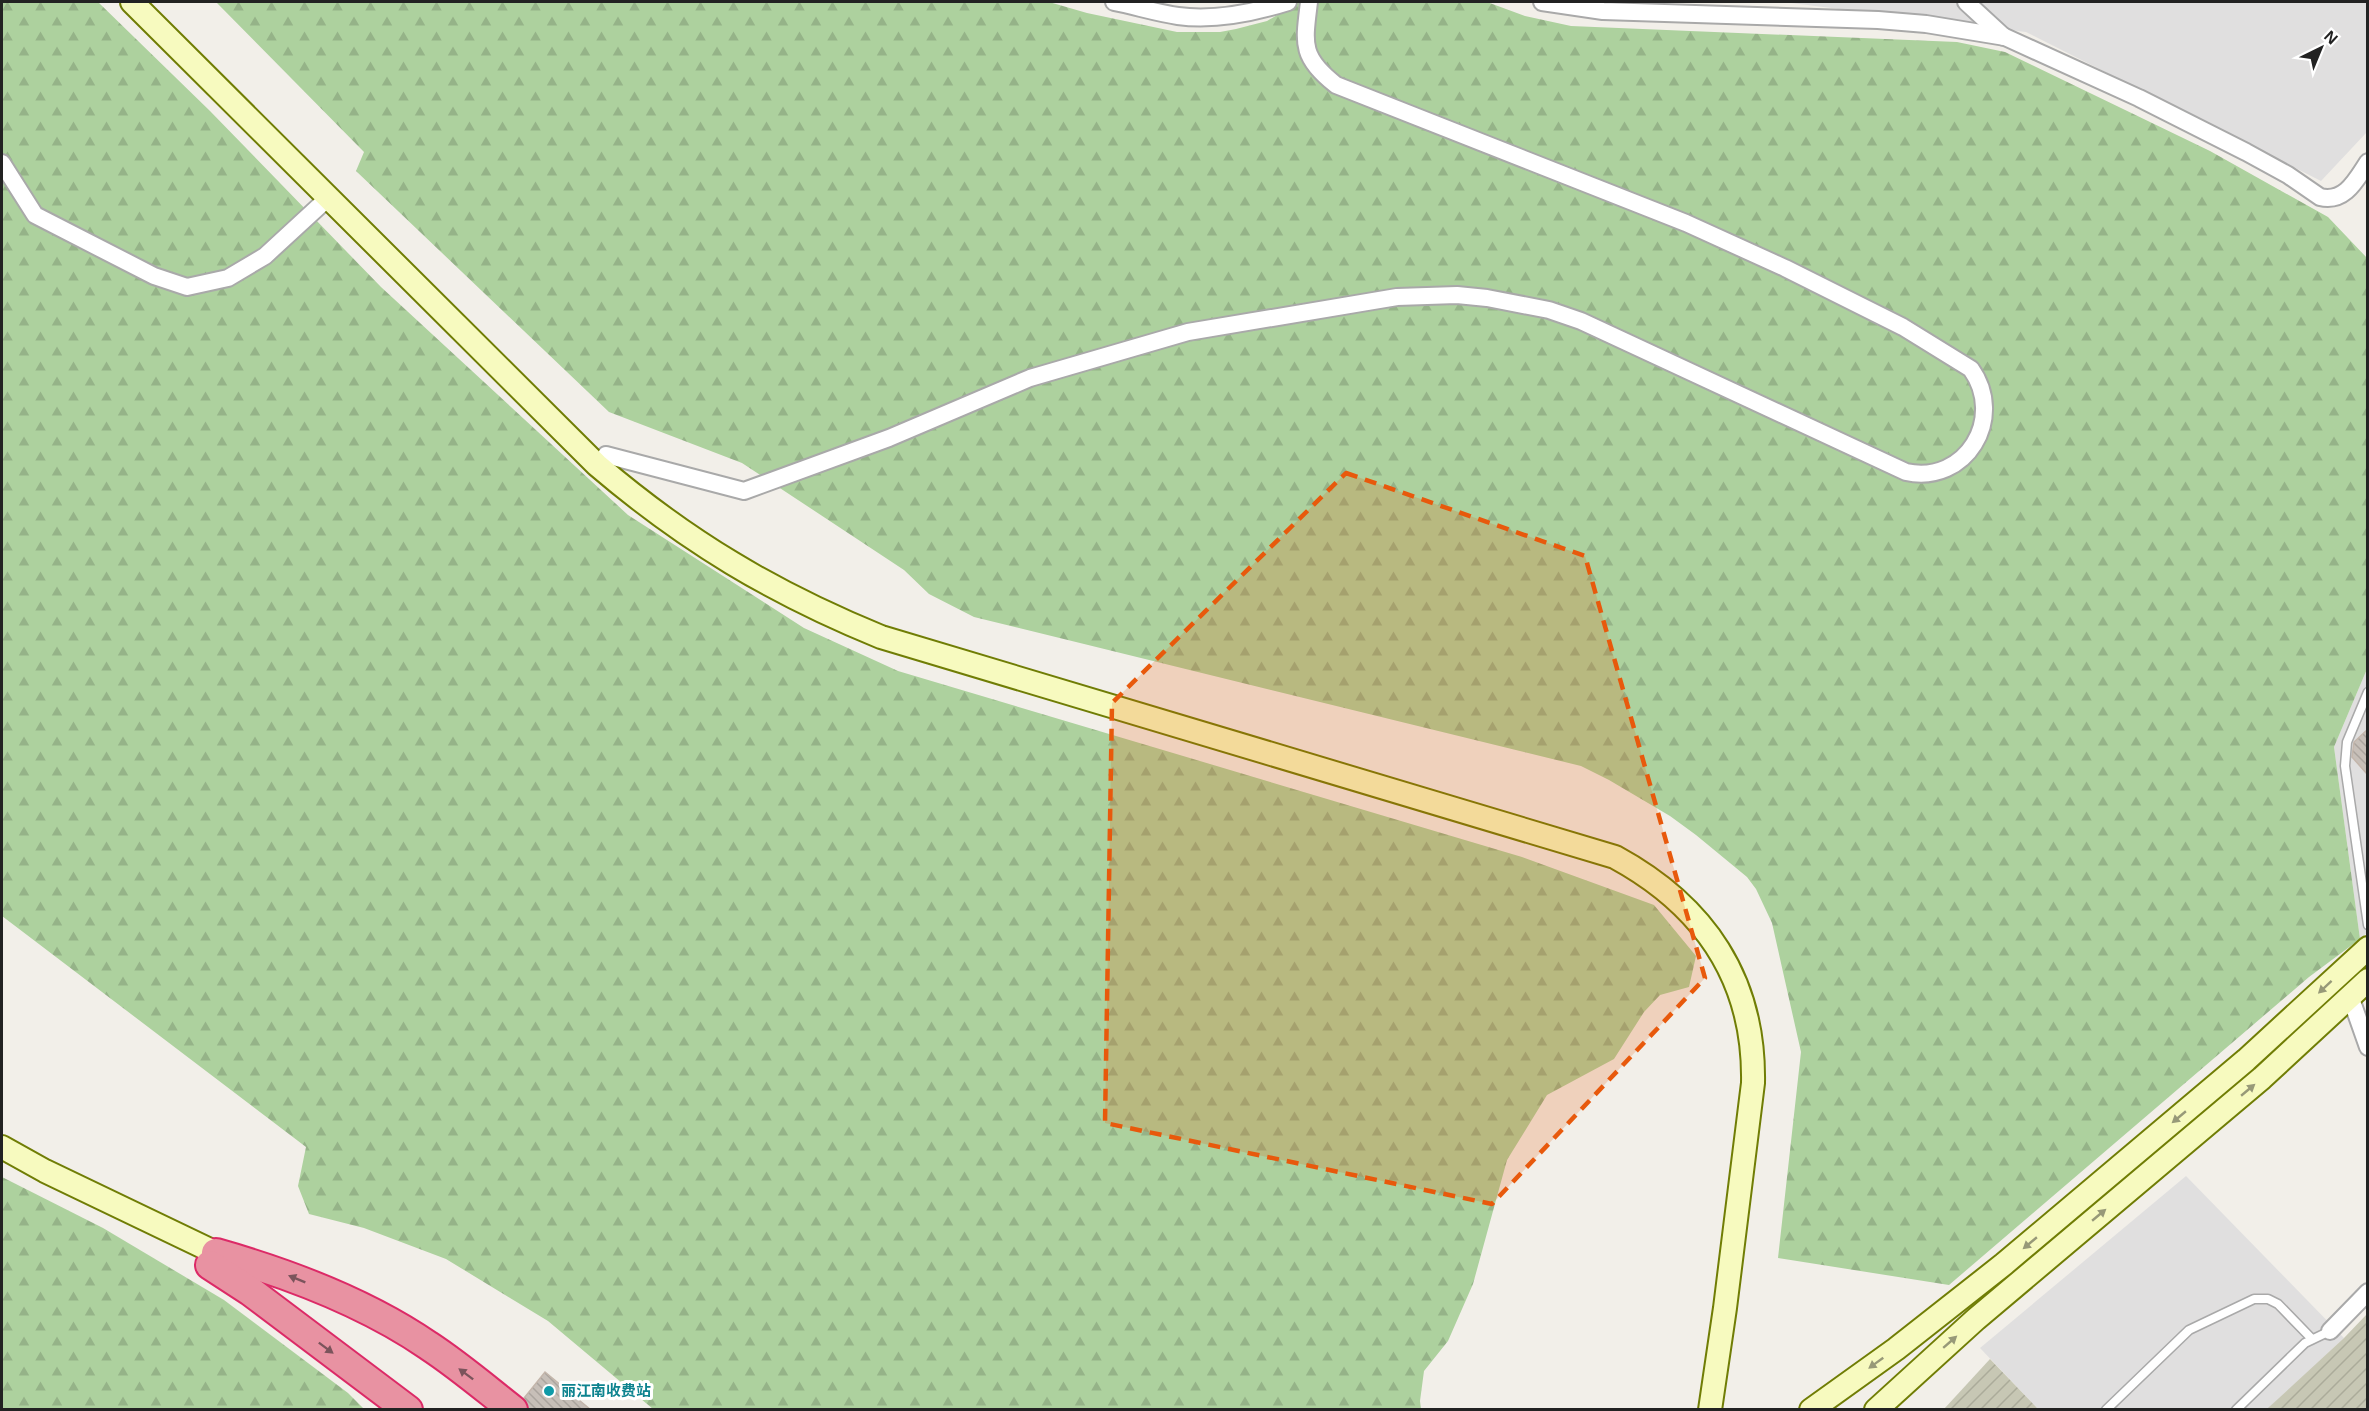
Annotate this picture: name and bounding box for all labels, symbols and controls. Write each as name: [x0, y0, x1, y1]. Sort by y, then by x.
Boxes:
north arrow: [2291, 18, 2351, 78]
text: N: [2321, 27, 2341, 48]
one-way arrow: [2318, 980, 2332, 994]
one-way arrow: [2240, 1084, 2255, 1097]
one-way arrow: [2172, 1110, 2187, 1123]
one-way arrow: [2091, 1209, 2107, 1222]
one-way arrow: [2022, 1236, 2038, 1249]
one-way arrow: [288, 1274, 306, 1283]
one-way arrow: [1942, 1335, 1958, 1348]
one-way arrow: [319, 1341, 334, 1353]
one-way arrow: [1869, 1357, 1885, 1369]
one-way arrow: [459, 1368, 475, 1380]
place label: 丽江南收费站: [561, 1382, 651, 1399]
marker: 丽江南收费站: [542, 1384, 556, 1398]

